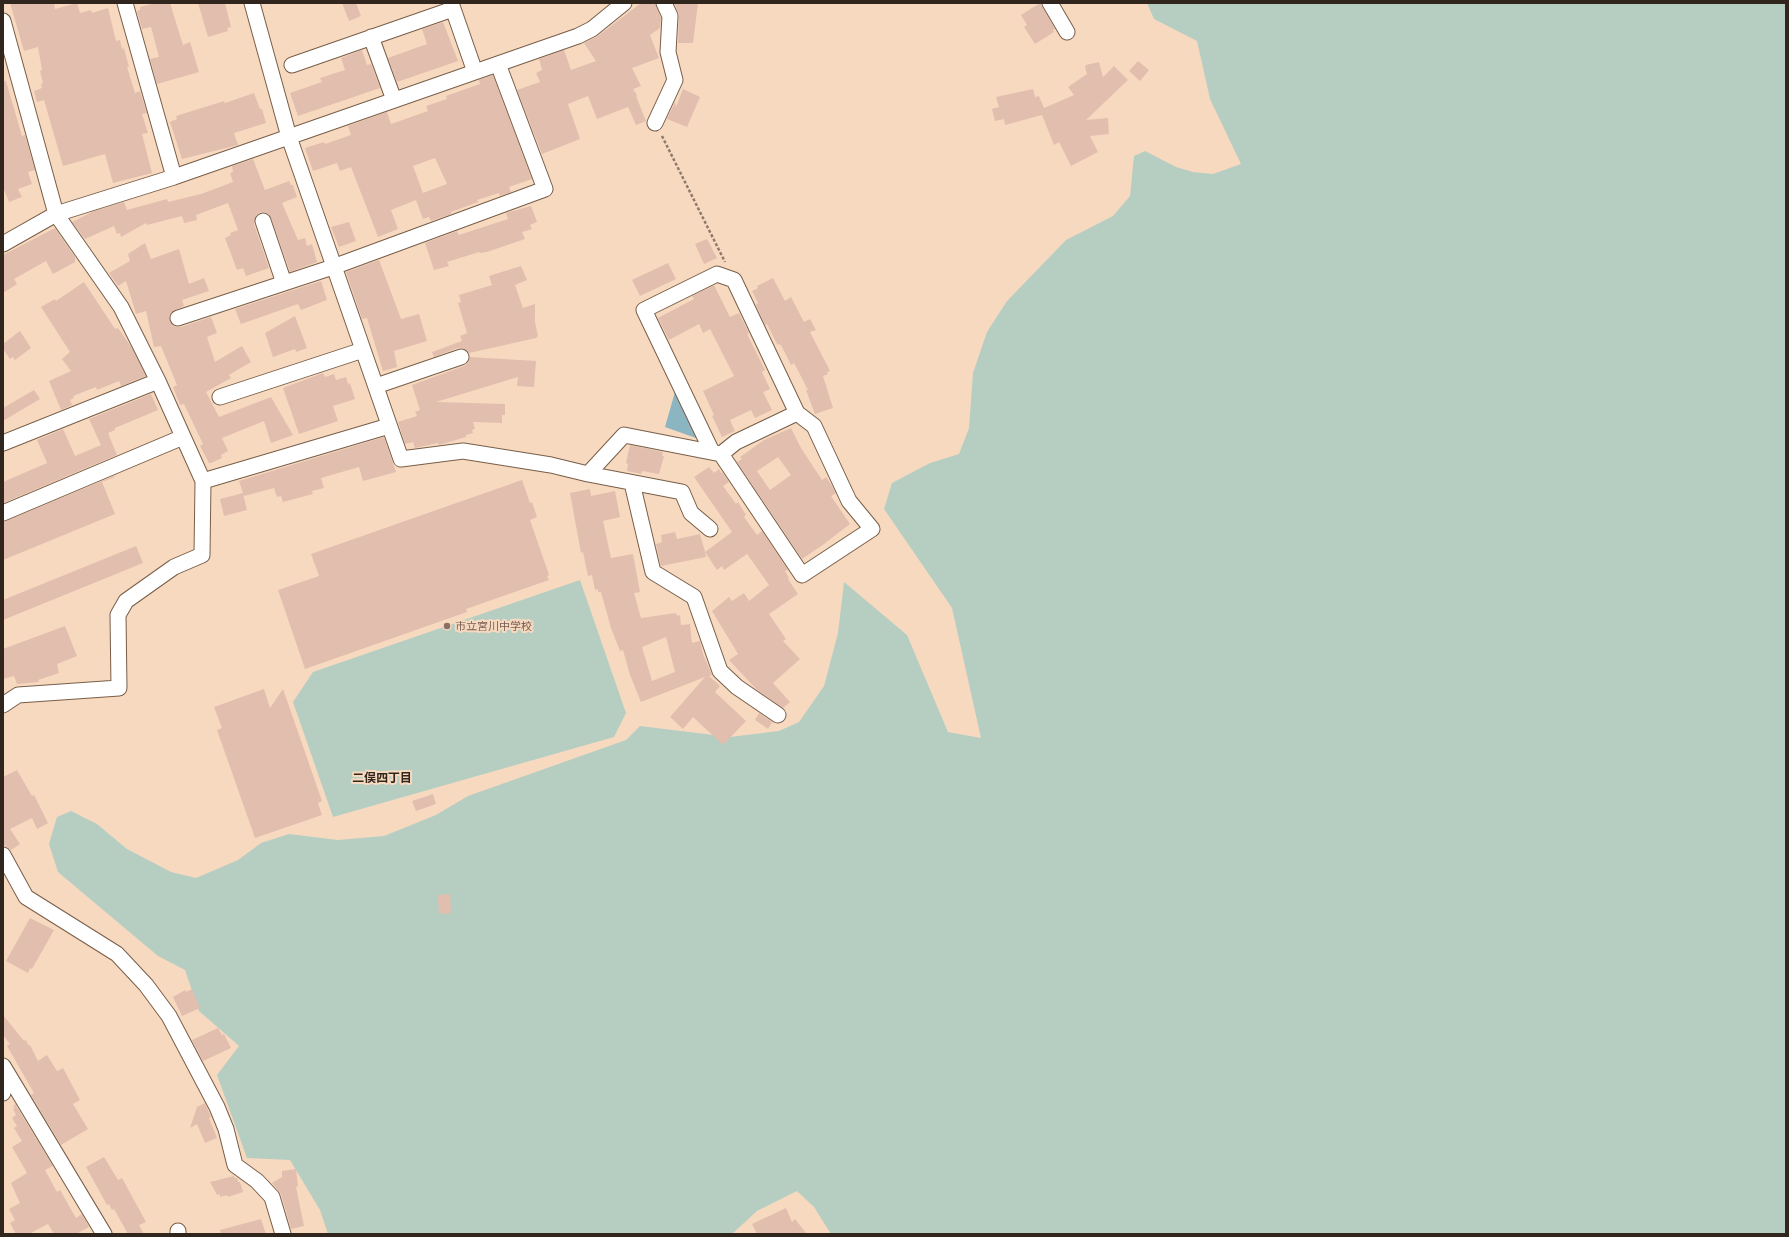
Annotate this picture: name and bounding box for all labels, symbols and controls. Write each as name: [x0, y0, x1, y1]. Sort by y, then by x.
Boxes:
place label: 市立宮川中学校: [455, 619, 532, 633]
marker: 市立宮川中学校: [442, 621, 452, 631]
district label: 二俣四丁目: [352, 771, 412, 785]

